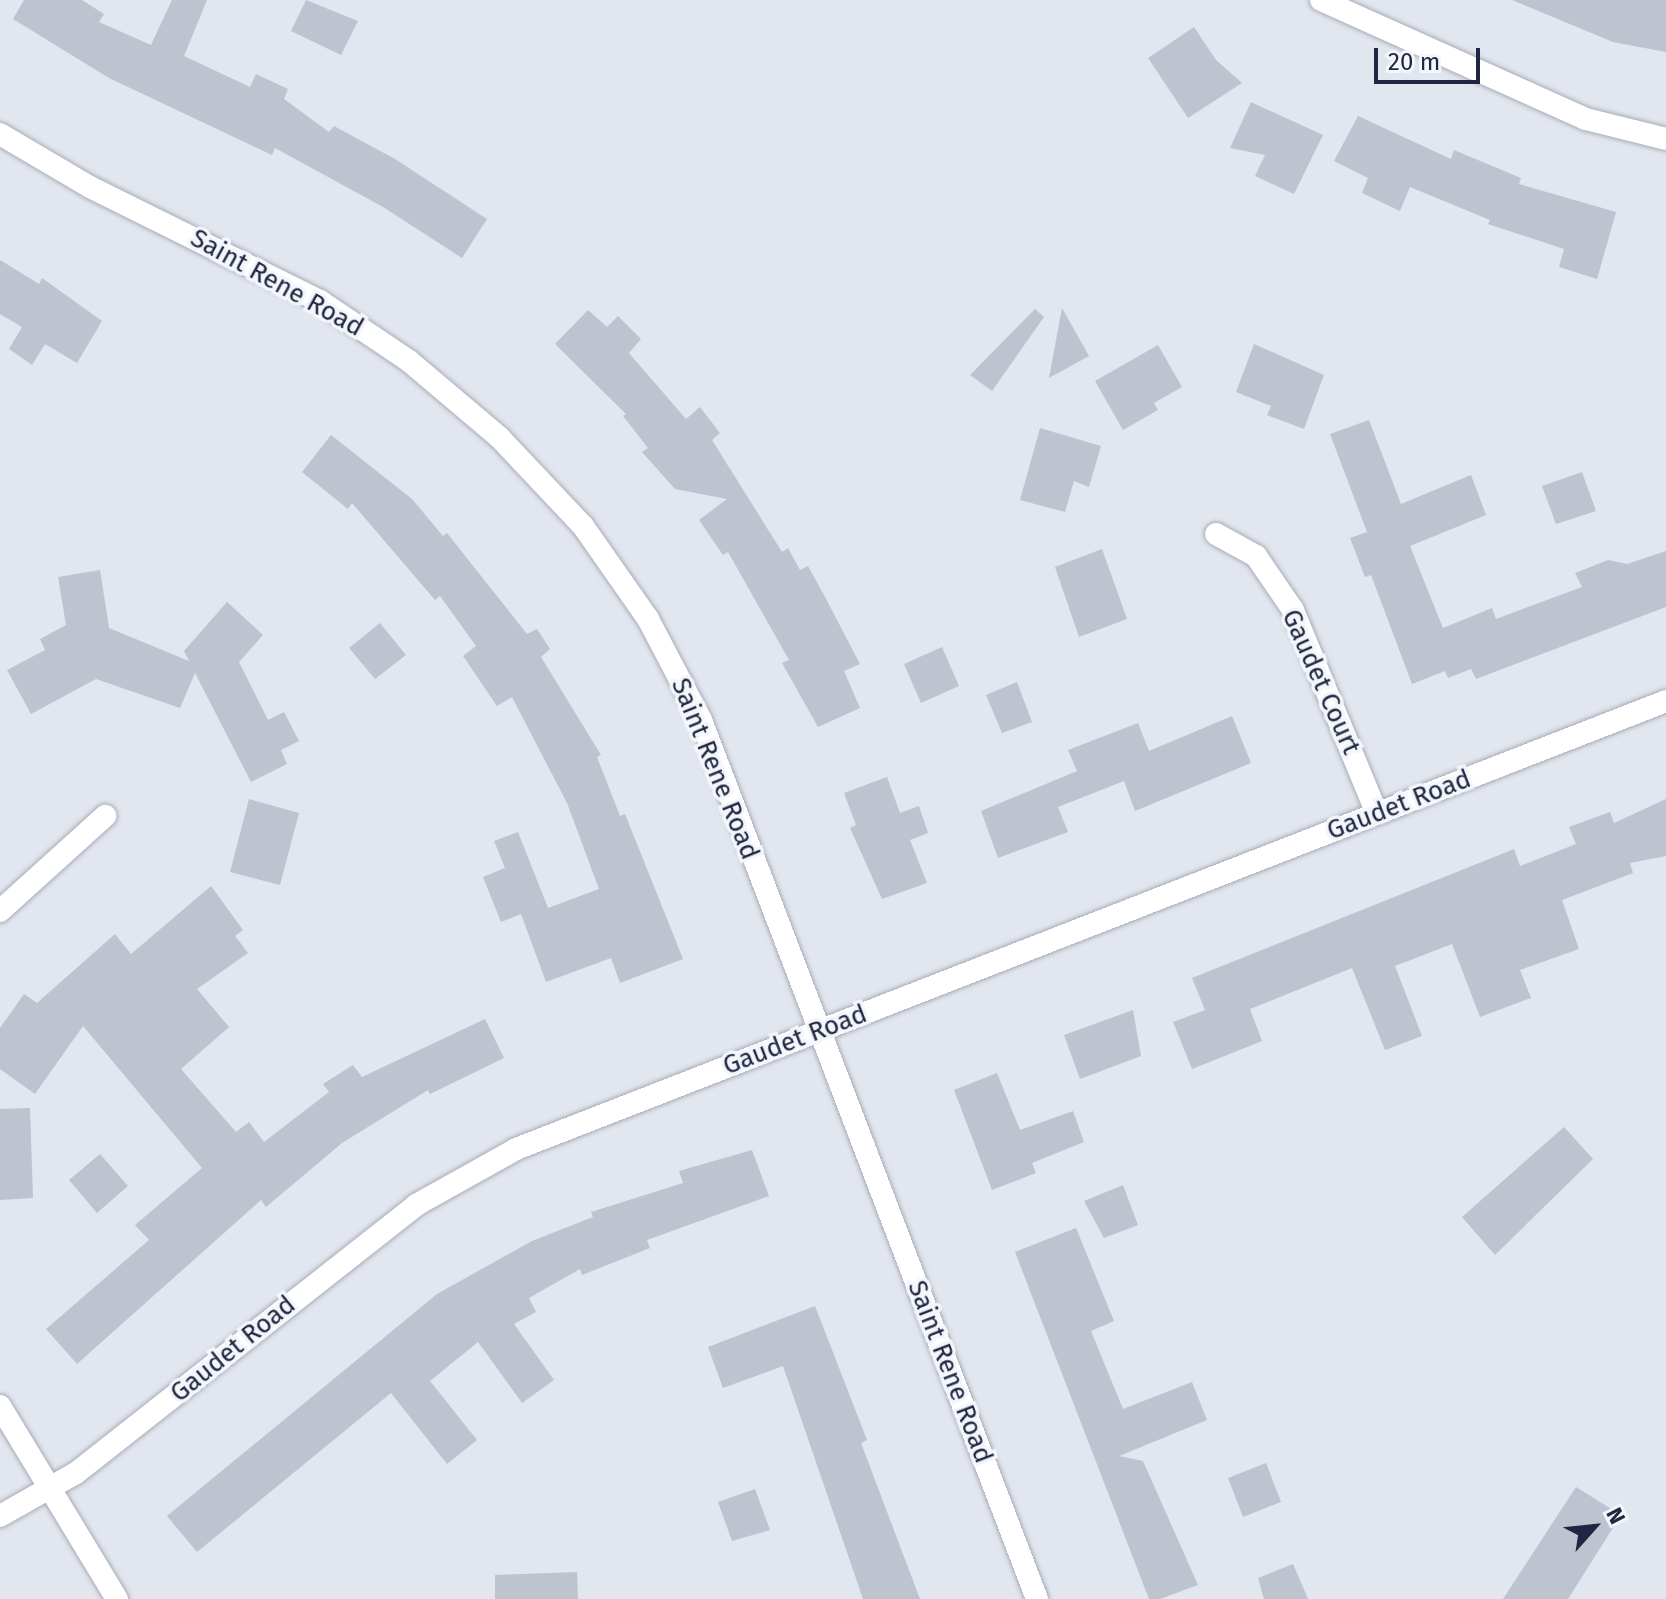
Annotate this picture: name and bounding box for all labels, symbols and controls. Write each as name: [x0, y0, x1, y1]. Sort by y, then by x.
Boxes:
scale bar: [1378, 32, 1484, 82]
text: 20 m: [1388, 48, 1440, 76]
street label: Saint Rene Road: [185, 223, 369, 343]
street label: Gaudet Court: [1275, 605, 1367, 759]
street label: Saint Rene Road: [664, 674, 766, 864]
street label: Gaudet Road: [1323, 763, 1475, 847]
street label: Gaudet Road: [719, 998, 871, 1082]
street label: Saint Rene Road: [901, 1276, 999, 1468]
street label: Gaudet Road: [164, 1289, 302, 1409]
north arrow: [1554, 1487, 1634, 1567]
text: N: [1600, 1503, 1631, 1529]

